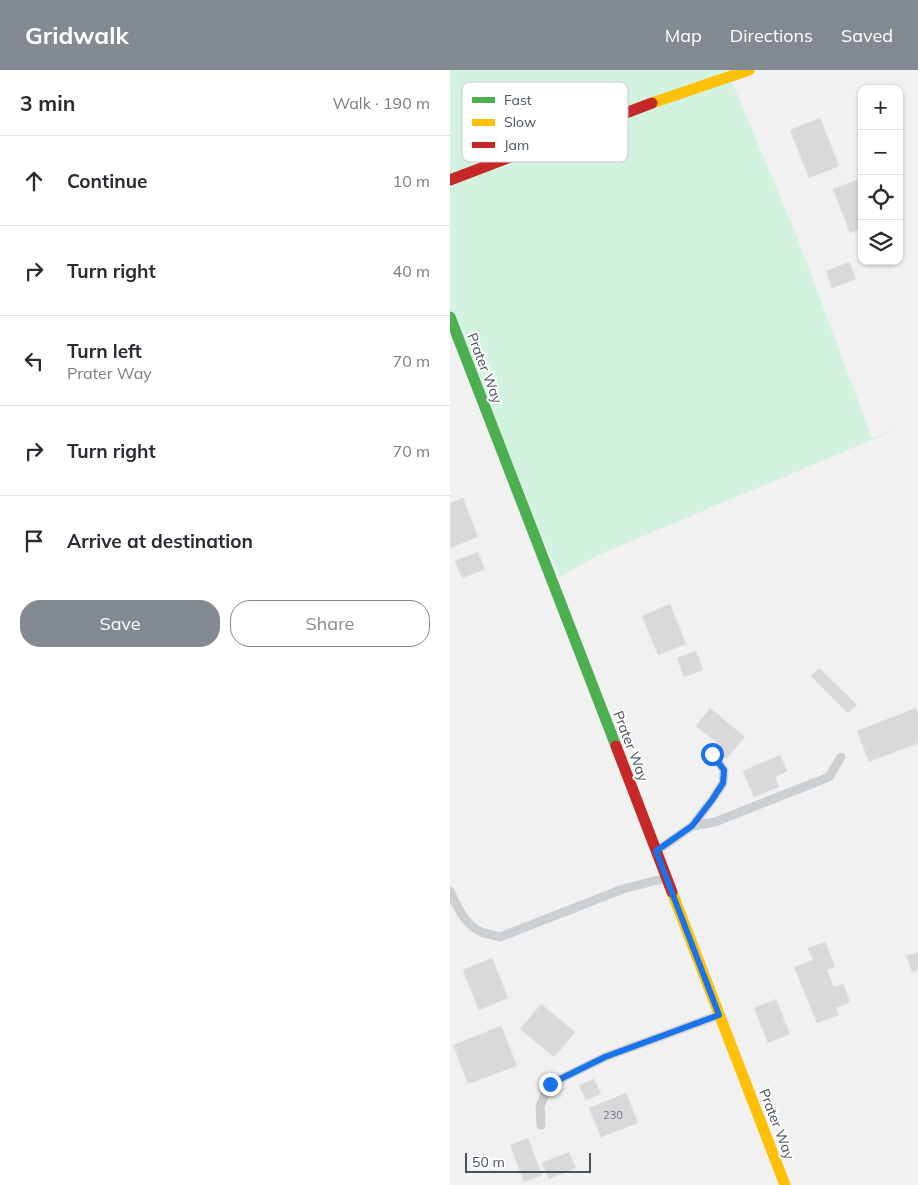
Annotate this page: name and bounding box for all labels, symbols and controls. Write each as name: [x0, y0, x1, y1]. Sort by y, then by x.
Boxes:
text: Gridwalk: [25, 20, 129, 50]
text: Map: [665, 24, 702, 47]
text: Directions: [730, 24, 813, 47]
text: Saved: [841, 24, 893, 47]
legend: [462, 82, 628, 162]
map controls: [858, 85, 903, 265]
button: +: [858, 85, 903, 130]
text: 3 min: [20, 90, 75, 116]
text: Fast: [504, 91, 532, 109]
text: Walk · 190 m: [332, 93, 430, 113]
text: Slow: [504, 113, 536, 131]
button: −: [858, 130, 903, 175]
text: Jam: [504, 136, 529, 154]
icon: ahead: [20, 167, 48, 195]
text: Continue: [67, 169, 147, 193]
text: 10 m: [393, 171, 430, 191]
button: locate: [858, 175, 903, 220]
button: layers: [858, 220, 903, 265]
icon: right: [20, 257, 48, 285]
text: Turn right: [67, 259, 156, 283]
text: 40 m: [393, 261, 430, 281]
street label: Prater Way: [463, 330, 507, 406]
text: Turn left: [67, 339, 142, 363]
icon: left: [20, 347, 48, 375]
text: 70 m: [393, 351, 430, 371]
text: Prater Way: [67, 363, 152, 383]
icon: right: [20, 437, 48, 465]
text: Turn right: [67, 439, 156, 463]
text: 70 m: [393, 441, 430, 461]
icon: arrive: [20, 527, 48, 555]
text: Arrive at destination: [67, 529, 253, 553]
button: Save: [20, 600, 220, 647]
button: Share: [230, 600, 430, 647]
street label: Prater Way: [609, 708, 653, 784]
route start: [701, 743, 724, 766]
route end: [539, 1073, 562, 1096]
street label: Prater Way: [755, 1086, 799, 1162]
house number: 230: [603, 1108, 623, 1122]
scale bar: [465, 1150, 591, 1173]
text: 50 m: [472, 1153, 505, 1171]

